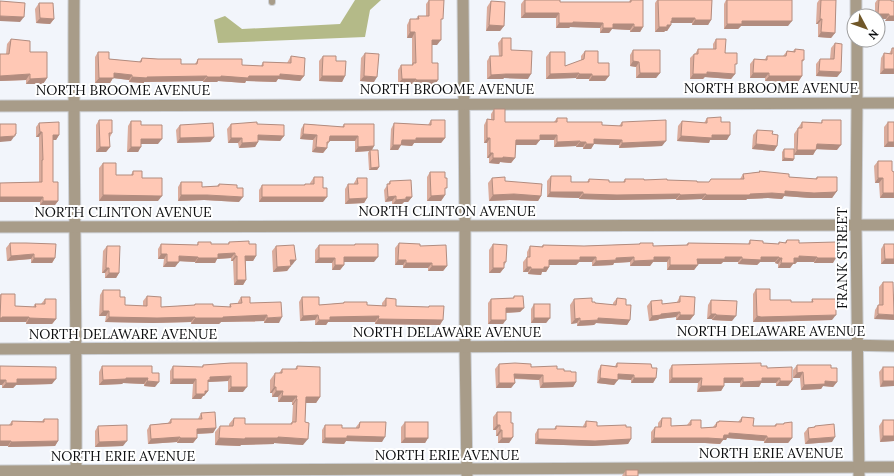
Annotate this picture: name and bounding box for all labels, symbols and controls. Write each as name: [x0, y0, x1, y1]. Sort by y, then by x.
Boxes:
north arrow: [846, 8, 886, 48]
text: N: [865, 27, 882, 43]
street label: NORTH BROOME AVENUE: [684, 79, 859, 97]
street label: NORTH BROOME AVENUE: [360, 80, 535, 98]
street label: NORTH BROOME AVENUE: [36, 81, 211, 99]
street label: NORTH CLINTON AVENUE: [358, 202, 536, 220]
street label: NORTH CLINTON AVENUE: [34, 203, 212, 221]
street label: FRANK STREET: [833, 207, 851, 309]
street label: NORTH DELAWARE AVENUE: [677, 322, 866, 340]
street label: NORTH DELAWARE AVENUE: [353, 323, 542, 341]
street label: NORTH DELAWARE AVENUE: [29, 325, 218, 343]
street label: NORTH ERIE AVENUE: [699, 444, 844, 462]
street label: NORTH ERIE AVENUE: [375, 446, 520, 464]
street label: NORTH ERIE AVENUE: [51, 447, 196, 465]

